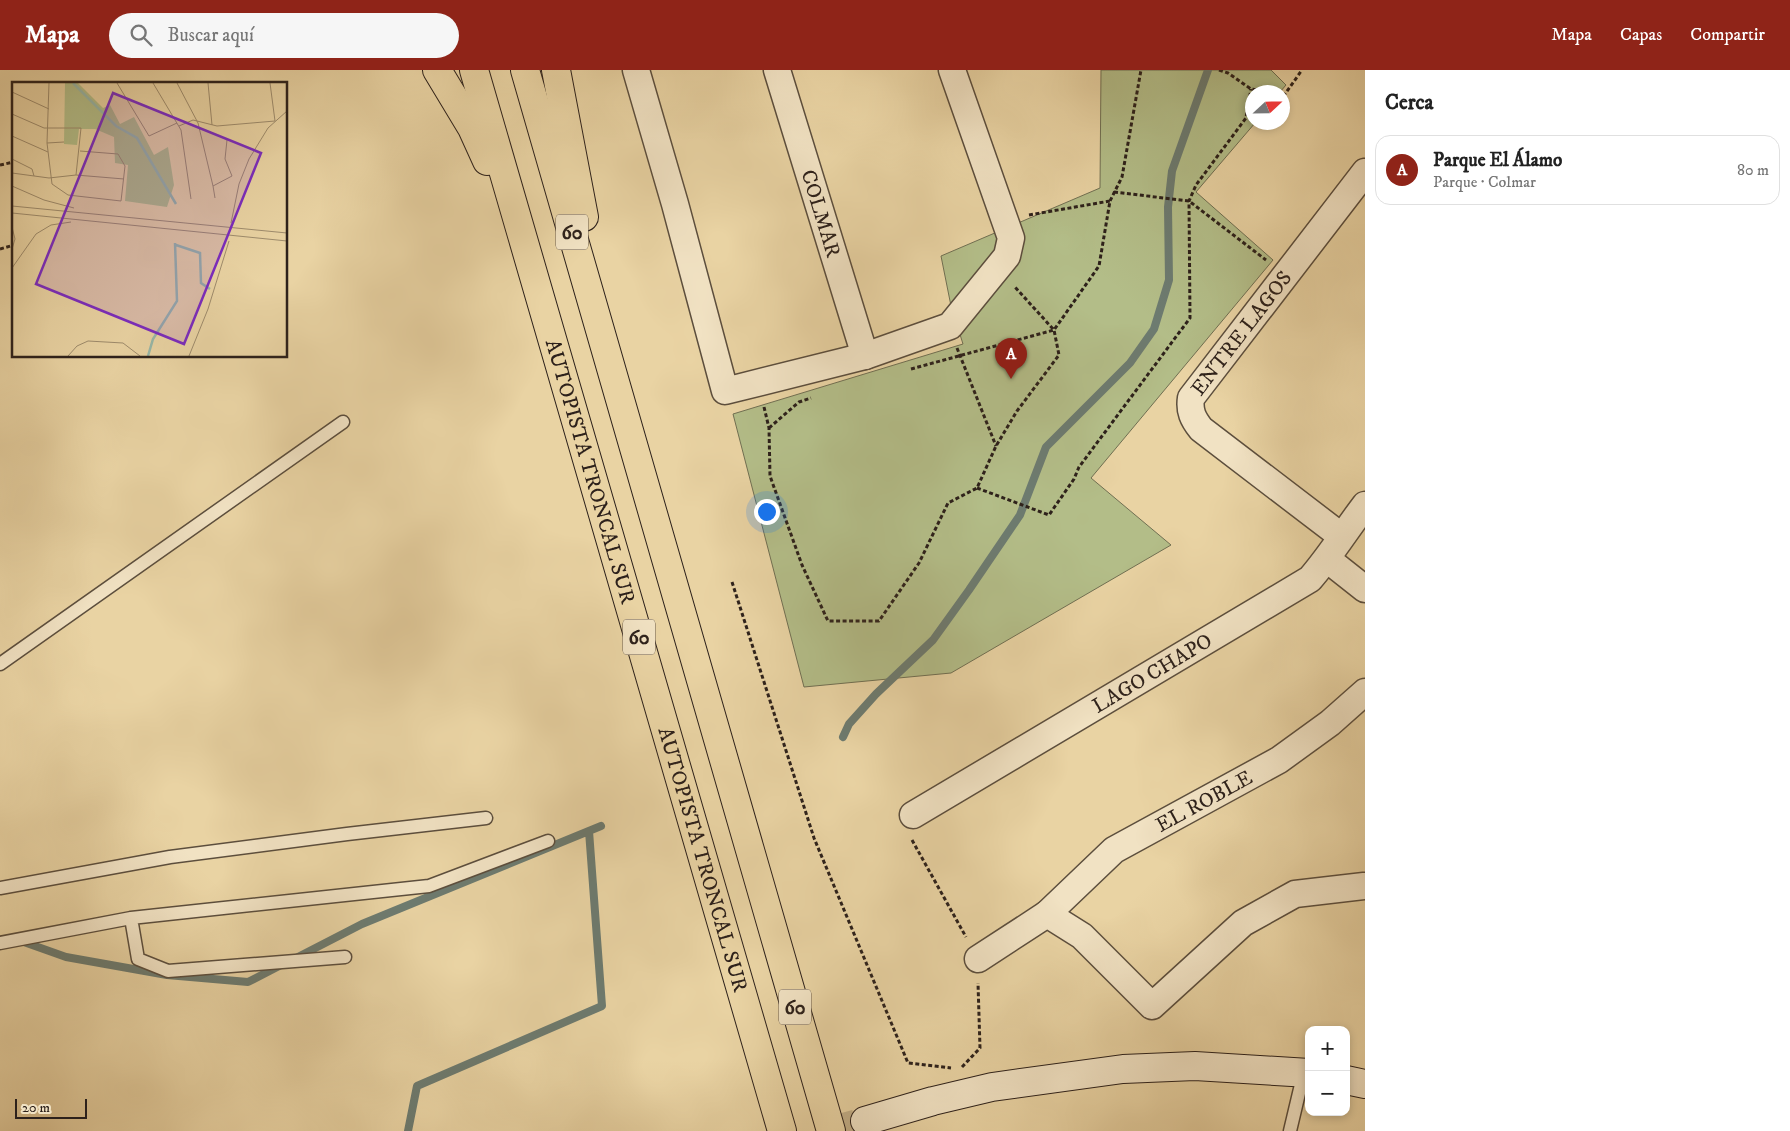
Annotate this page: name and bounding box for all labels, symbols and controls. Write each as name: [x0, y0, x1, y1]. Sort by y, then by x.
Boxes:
search box: [109, 13, 459, 58]
text: Mapa: [25, 20, 79, 50]
icon: search: [127, 21, 155, 49]
text: Buscar aquí: [167, 24, 254, 47]
text: Mapa: [1551, 24, 1592, 46]
text: Capas: [1620, 24, 1662, 46]
text: Compartir: [1690, 24, 1765, 46]
inset map: [12, 82, 288, 358]
north arrow: [1245, 85, 1290, 130]
text: Cerca: [1385, 90, 1433, 116]
text: Parque El Álamo: [1433, 149, 1562, 172]
text: A: [1397, 160, 1407, 180]
text: 80 m: [1737, 160, 1769, 180]
street label: COLMAR: [794, 167, 846, 261]
text: Parque · Colmar: [1433, 172, 1536, 192]
road number: 60: [556, 214, 588, 250]
street label: ENTRE LAGOS: [1186, 266, 1298, 401]
street label: AUTOPISTA TRONCAL SUR: [539, 336, 640, 607]
pin: A: [995, 338, 1027, 379]
your location: [754, 499, 780, 525]
road number: 60: [623, 620, 655, 654]
street label: LAGO CHAPO: [1088, 628, 1217, 719]
street label: AUTOPISTA TRONCAL SUR: [651, 724, 753, 995]
street label: EL ROBLE: [1151, 765, 1257, 839]
road number: 60: [779, 990, 811, 1024]
map controls: [1305, 1026, 1350, 1116]
button: +: [1305, 1026, 1350, 1071]
button: −: [1305, 1071, 1350, 1116]
scale bar: [15, 1096, 88, 1119]
text: 20 m: [22, 1099, 50, 1117]

